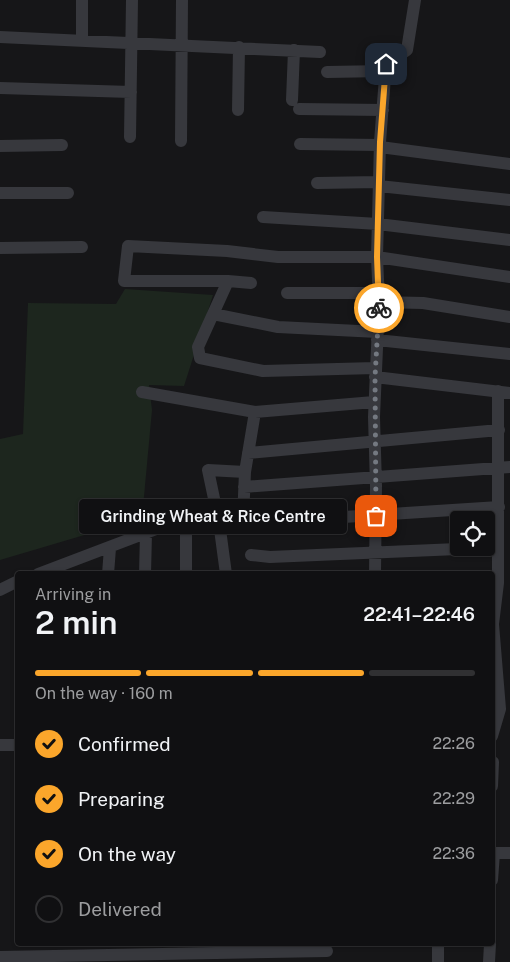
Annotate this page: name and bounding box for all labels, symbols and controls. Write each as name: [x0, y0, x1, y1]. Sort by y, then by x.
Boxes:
pin: [365, 43, 407, 85]
icon: home: [372, 50, 400, 78]
courier: [354, 283, 404, 333]
icon: bike: [365, 294, 393, 322]
pin: [355, 495, 397, 537]
callout: Grinding Wheat & Rice Centre: [79, 498, 346, 534]
icon: bag: [362, 502, 390, 530]
text: Grinding Wheat & Rice Centre: [100, 507, 326, 526]
map controls: [450, 511, 495, 556]
button: locate: [450, 511, 495, 556]
text: Arriving in: [35, 585, 111, 604]
text: 22:41–22:46: [363, 603, 475, 625]
text: 2 min: [35, 604, 118, 641]
text: On the way · 160 m: [35, 684, 173, 703]
icon: check: [35, 730, 63, 758]
text: Confirmed: [78, 733, 171, 755]
text: 22:26: [433, 734, 475, 753]
icon: check: [35, 785, 63, 813]
text: Preparing: [78, 788, 165, 810]
text: 22:29: [432, 789, 475, 808]
icon: check: [35, 840, 63, 868]
text: On the way: [78, 843, 176, 865]
text: 22:36: [432, 844, 475, 863]
text: Delivered: [78, 898, 162, 920]

